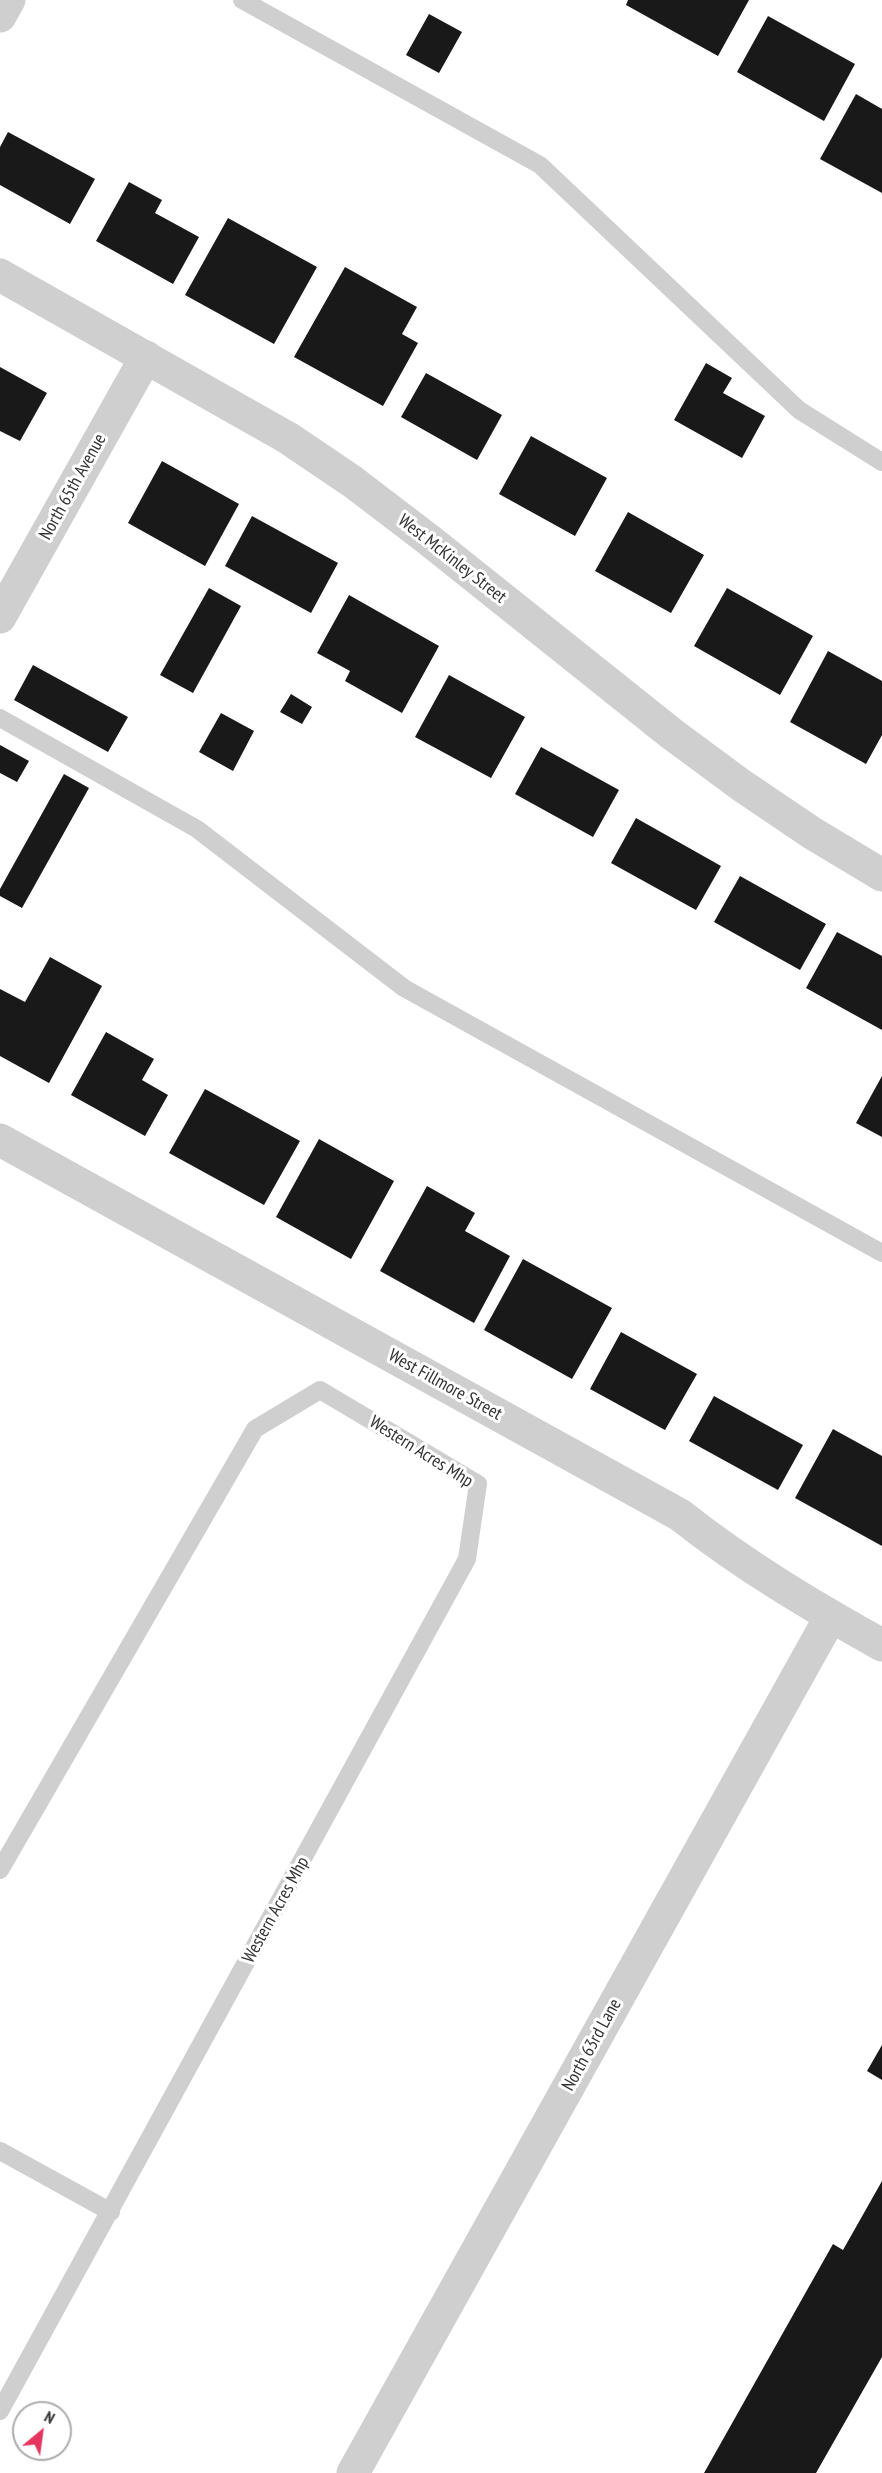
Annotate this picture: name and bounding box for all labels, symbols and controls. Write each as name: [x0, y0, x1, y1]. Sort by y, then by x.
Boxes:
street label: North 65th Avenue: [35, 430, 111, 544]
street label: West McKinley Street: [394, 510, 510, 608]
street label: West Fillmore Street: [384, 1345, 506, 1425]
street label: Western Acres Mhp: [365, 1412, 477, 1492]
street label: Western Acres Mhp: [238, 1853, 314, 1967]
street label: North 63rd Lane: [558, 1995, 626, 2095]
north arrow: [12, 2401, 72, 2461]
text: N: [41, 2406, 58, 2428]

